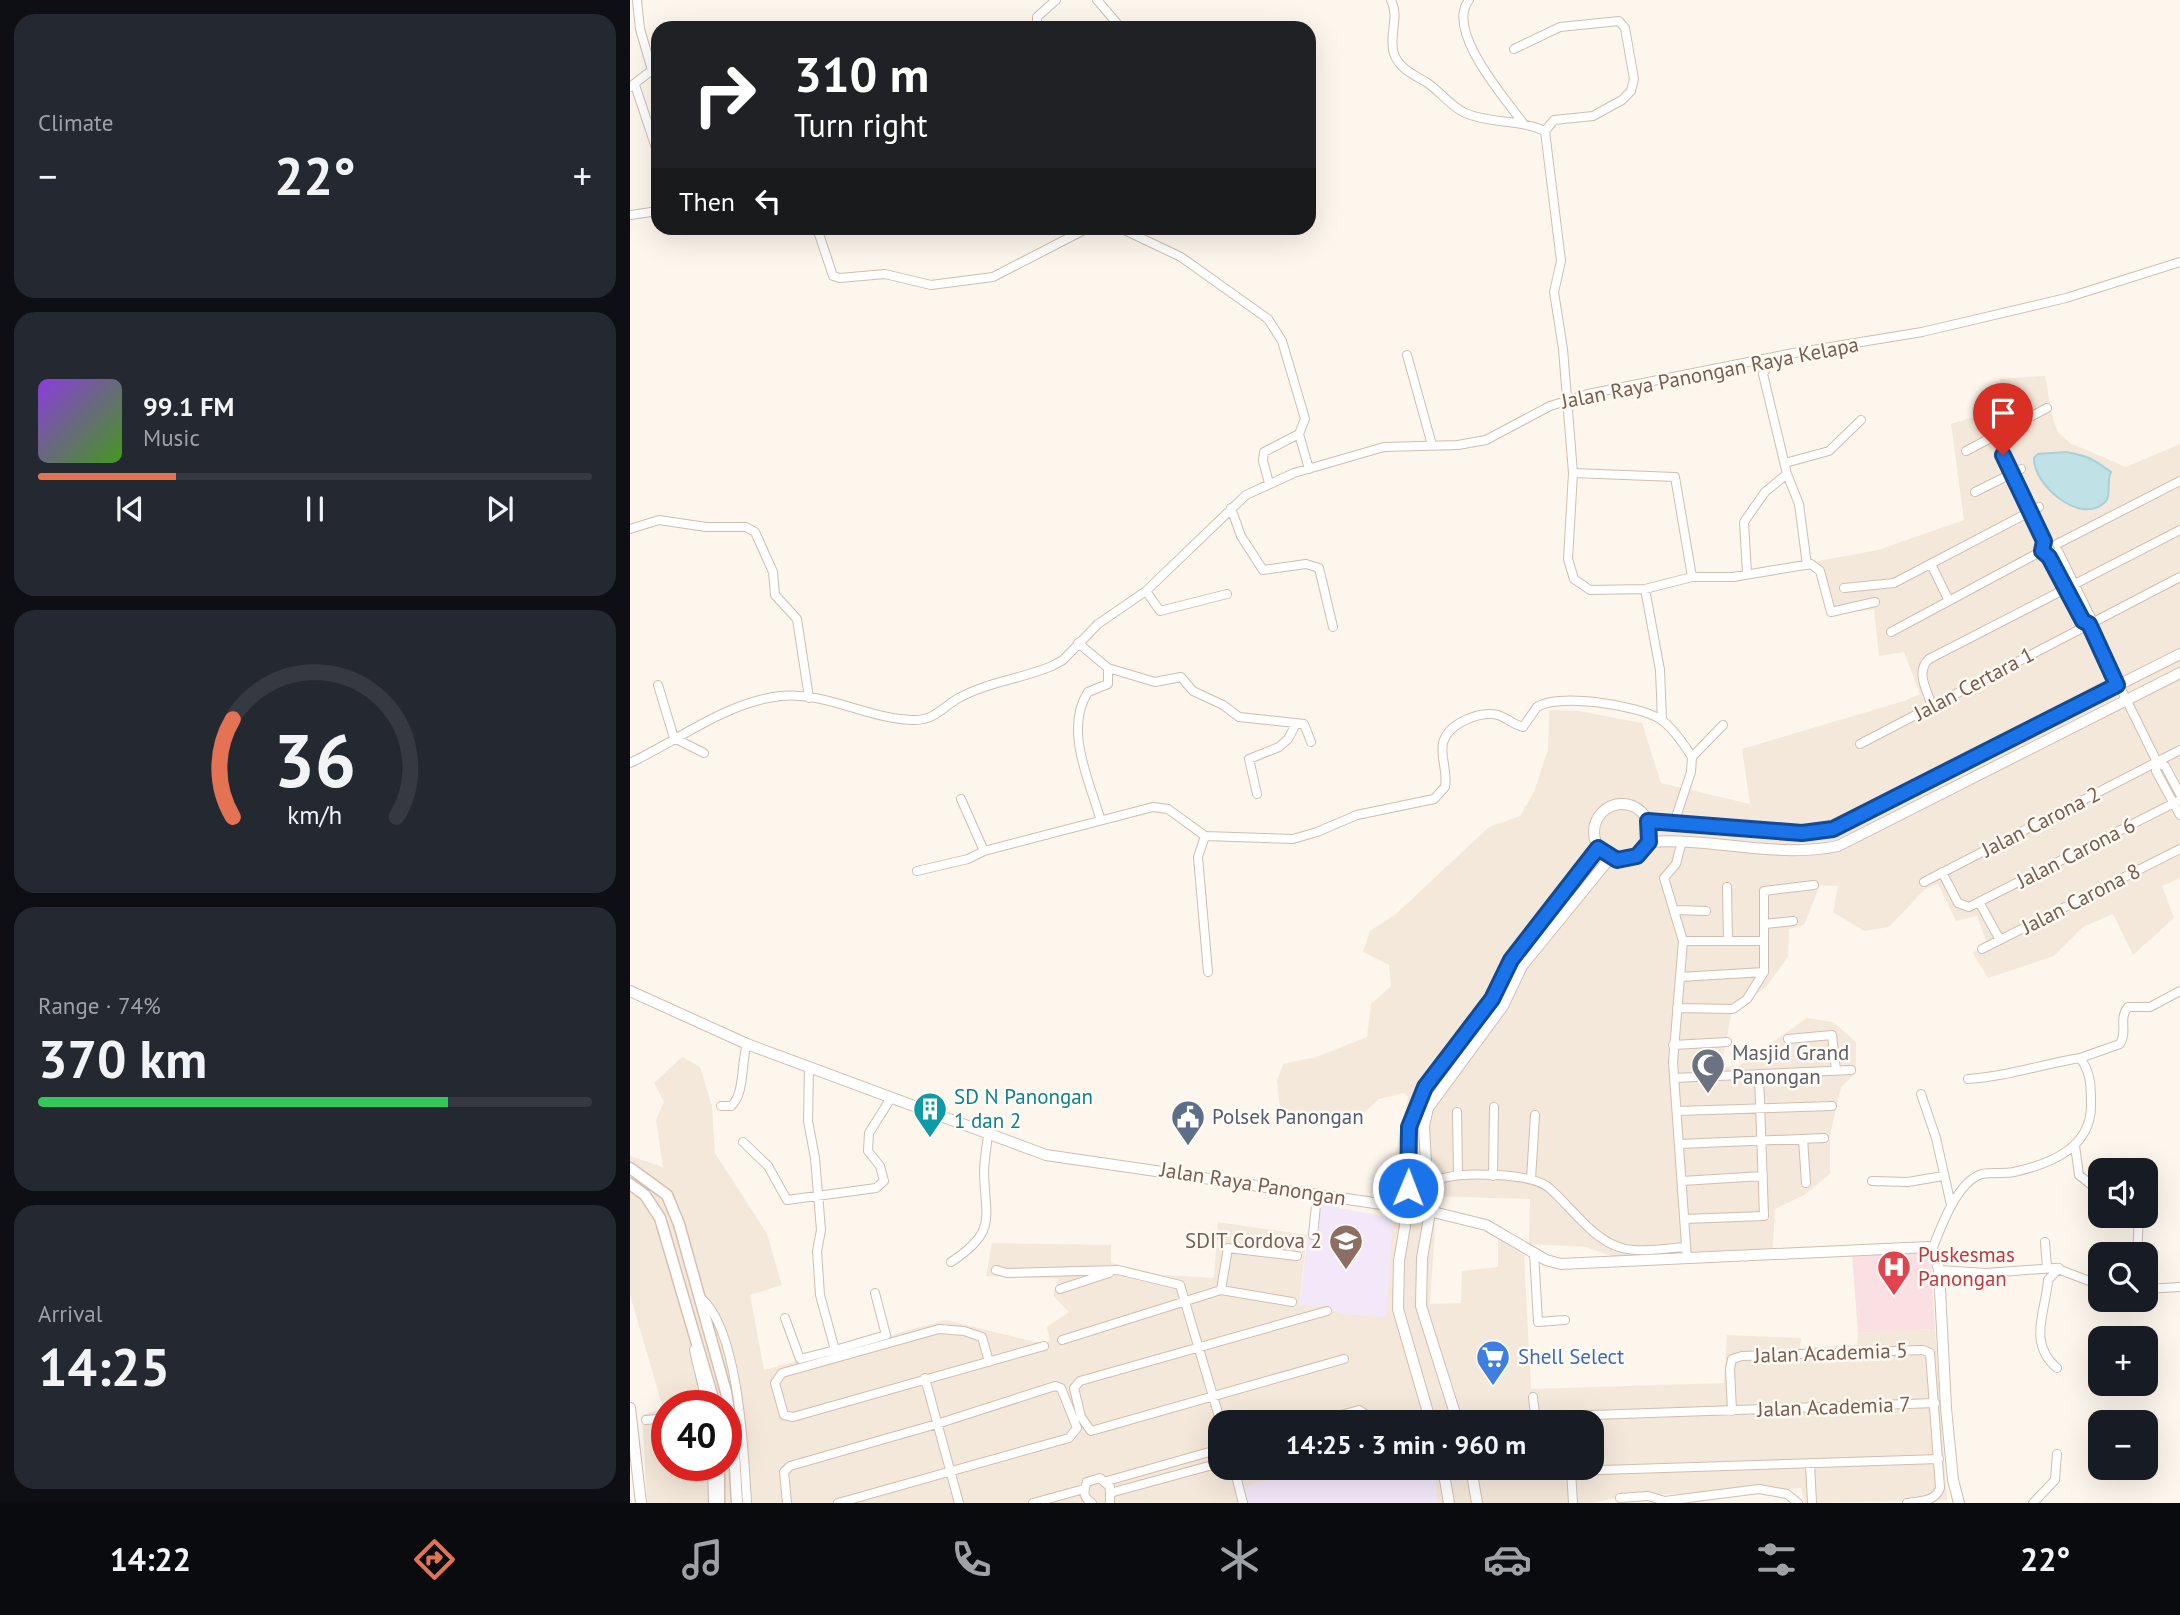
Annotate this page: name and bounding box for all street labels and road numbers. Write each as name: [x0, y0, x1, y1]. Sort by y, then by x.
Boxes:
street label: Jalan Raya Panongan Raya Kelapa: [1558, 330, 1861, 415]
street label: Jalan Certara 1: [1908, 641, 2038, 727]
street label: Jalan Carona 2: [1976, 780, 2105, 863]
street label: Jalan Carona 6: [2011, 811, 2140, 894]
street label: Jalan Carona 8: [2016, 857, 2145, 940]
street label: Jalan Raya Panongan: [1157, 1155, 1348, 1212]
street label: Jalan Academia 5: [1753, 1336, 1908, 1369]
street label: Jalan Academia 7: [1756, 1390, 1911, 1423]

